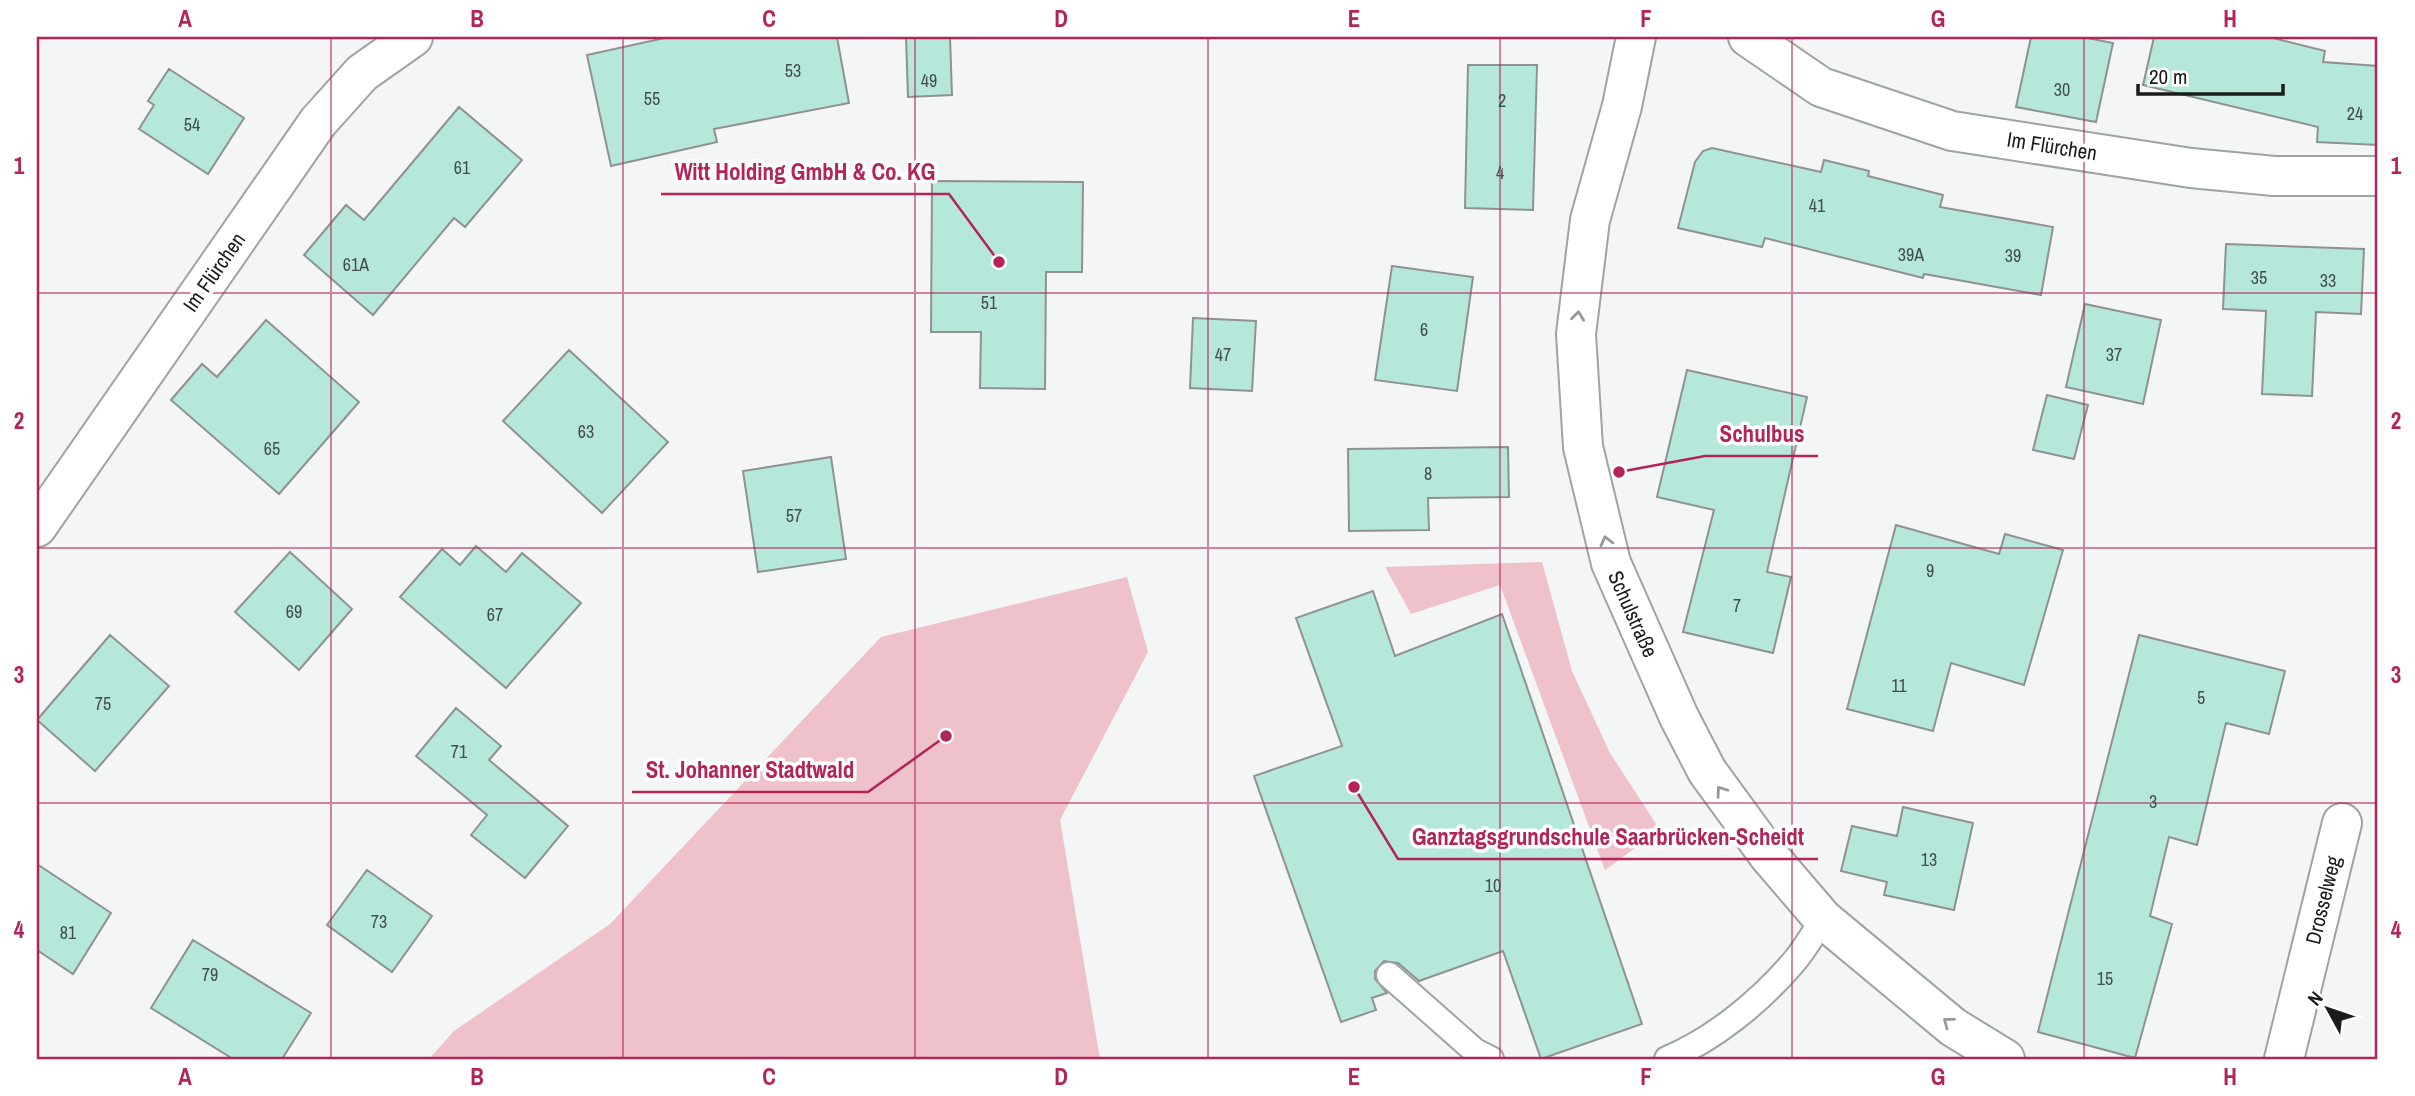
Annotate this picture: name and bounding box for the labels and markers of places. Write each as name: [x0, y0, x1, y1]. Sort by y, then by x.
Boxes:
callout: Witt Holding GmbH & Co. KG: [661, 150, 949, 194]
callout: Schulbus: [1705, 412, 1818, 456]
callout: St. Johanner Stadtwald: [632, 748, 868, 792]
callout: Ganztagsgrundschule Saarbrücken-Scheidt: [1398, 815, 1818, 859]

